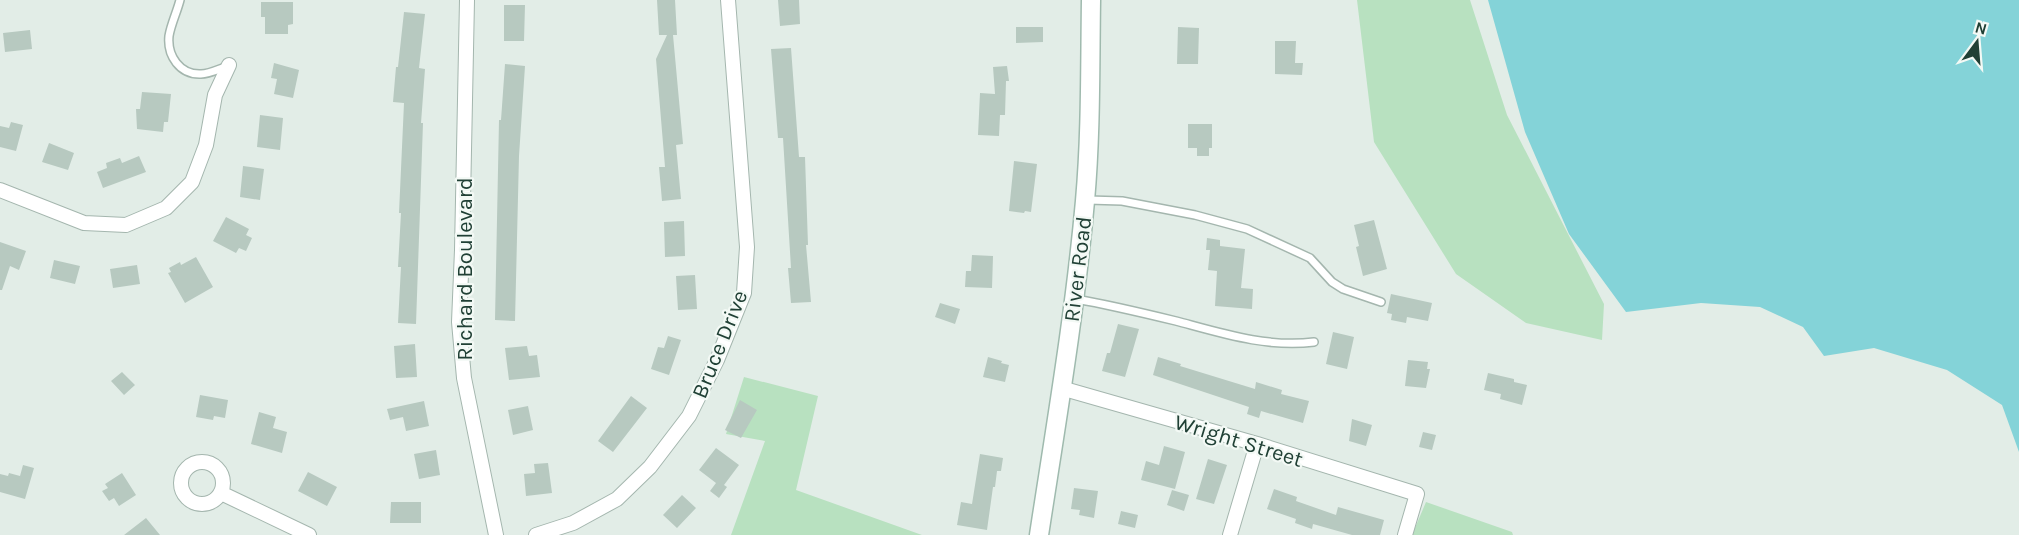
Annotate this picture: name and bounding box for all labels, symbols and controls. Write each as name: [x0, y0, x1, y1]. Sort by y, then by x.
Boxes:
north arrow: [1947, 12, 2007, 72]
text: N: [1973, 17, 1989, 39]
street label: Richard Boulevard: [452, 177, 478, 361]
street label: River Road: [1059, 215, 1097, 323]
street label: Bruce Drive: [686, 287, 753, 402]
street label: Wright Street: [1171, 409, 1306, 473]

